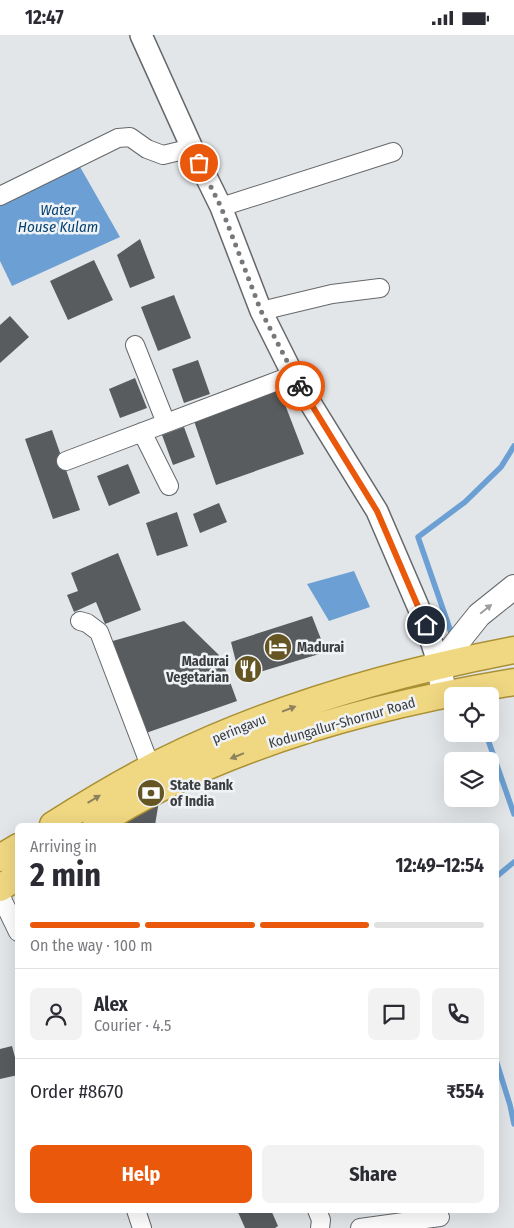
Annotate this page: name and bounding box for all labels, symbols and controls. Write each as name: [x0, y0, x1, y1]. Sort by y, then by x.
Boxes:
text: 12:47: [25, 6, 64, 29]
pin: [178, 142, 220, 184]
icon: bag: [185, 149, 213, 177]
water label: Water House Kulam: [18, 201, 98, 236]
courier: [275, 361, 325, 411]
icon: bike: [286, 372, 314, 400]
pin: [405, 604, 447, 646]
one-way arrow: [479, 604, 492, 615]
icon: home: [412, 611, 440, 639]
hotel icon: Madurai: [263, 632, 293, 662]
place label: Madurai: [297, 639, 345, 656]
place label: Madurai Vegetarian: [165, 653, 229, 686]
restaurant icon: Madurai Vegetarian: [233, 654, 263, 684]
map controls: [444, 687, 499, 807]
button: locate: [444, 687, 499, 742]
street label: Kodungallur-Shornur Road: [267, 694, 417, 752]
one-way arrow: [282, 705, 297, 713]
street label: peringavu: [210, 711, 268, 747]
one-way arrow: [229, 752, 244, 760]
button: layers: [444, 752, 499, 807]
place label: State Bank of India: [170, 777, 234, 810]
bank icon: State Bank of India: [136, 778, 166, 808]
one-way arrow: [88, 795, 101, 804]
text: Arriving in: [30, 837, 97, 856]
text: 12:49–12:54: [396, 854, 484, 877]
text: 2 min: [30, 856, 101, 894]
text: On the way · 100 m: [30, 936, 152, 955]
button: person: [30, 988, 82, 1040]
button: chat: [368, 988, 420, 1040]
button: phone: [432, 988, 484, 1040]
text: Alex: [94, 993, 128, 1016]
text: Courier · 4.5: [94, 1016, 171, 1035]
text: Order #8670: [30, 1080, 124, 1103]
text: ₹554: [446, 1080, 484, 1103]
button: Help: [30, 1145, 252, 1203]
button: Share: [262, 1145, 484, 1203]

